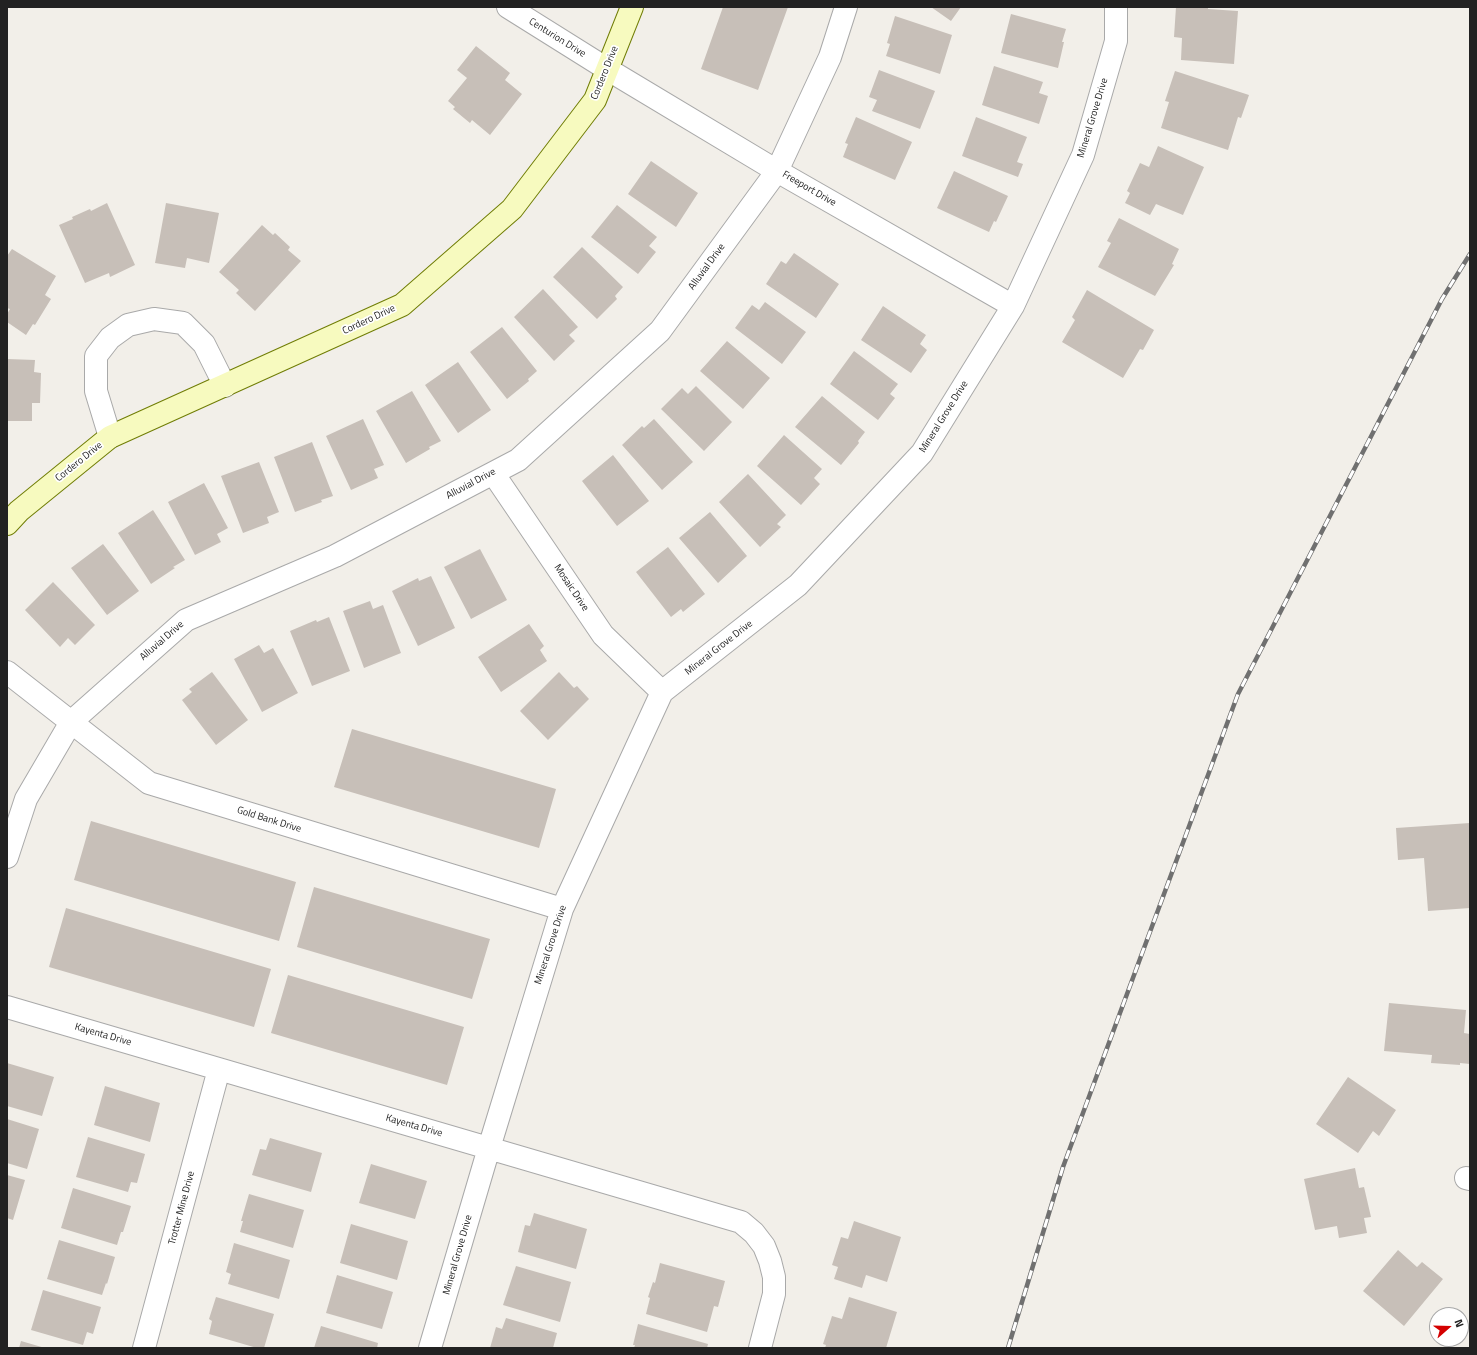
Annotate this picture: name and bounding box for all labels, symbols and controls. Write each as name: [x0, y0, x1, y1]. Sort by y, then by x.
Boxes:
street label: Centurion Drive: [526, 16, 588, 60]
street label: Cordero Drive: [589, 44, 621, 102]
street label: Mineral Grove Drive: [1075, 77, 1111, 159]
street label: Freeport Drive: [780, 169, 838, 209]
street label: Alluvial Drive: [686, 242, 728, 292]
street label: Cordero Drive: [341, 303, 397, 337]
street label: Mineral Grove Drive: [917, 379, 971, 455]
street label: Cordero Drive: [53, 439, 105, 485]
street label: Alluvial Drive: [444, 466, 498, 502]
street label: Mosaic Drive: [551, 562, 591, 614]
street label: Mineral Grove Drive: [683, 618, 755, 678]
street label: Alluvial Drive: [138, 619, 186, 663]
street label: Gold Bank Drive: [235, 805, 303, 835]
street label: Mineral Grove Drive: [533, 904, 569, 986]
street label: Kayenta Drive: [73, 1021, 133, 1049]
street label: Kayenta Drive: [384, 1112, 444, 1140]
street label: Trotter Mine Drive: [166, 1170, 198, 1246]
street label: Mineral Grove Drive: [441, 1214, 475, 1296]
north arrow: [1429, 1307, 1469, 1347]
text: N: [1451, 1317, 1468, 1330]

